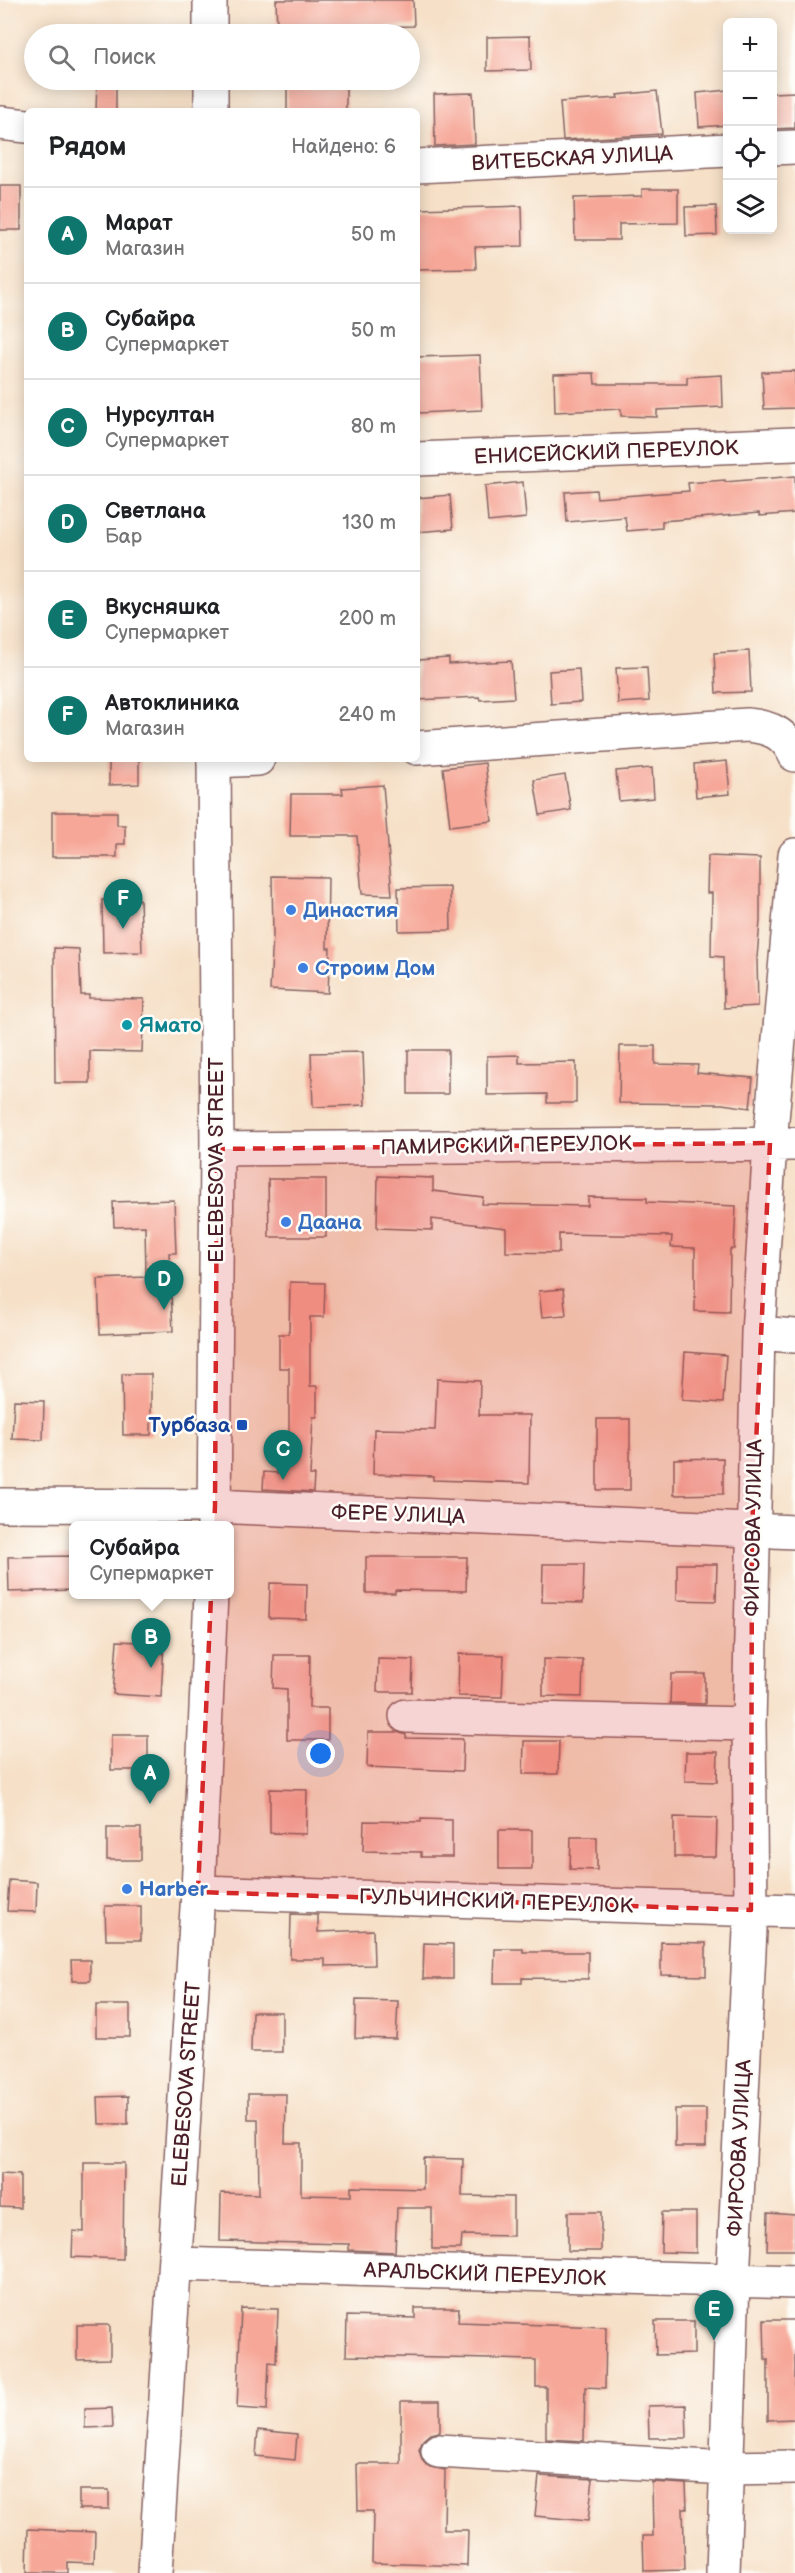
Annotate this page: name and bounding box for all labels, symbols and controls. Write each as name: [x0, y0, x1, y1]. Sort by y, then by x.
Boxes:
map controls: [723, 18, 777, 234]
button: +: [723, 18, 777, 72]
search box: [24, 24, 420, 90]
icon: search: [45, 41, 78, 74]
text: Поиск: [93, 44, 156, 71]
button: −: [723, 72, 777, 126]
button: locate: [723, 126, 777, 180]
text: Рядом: [48, 132, 126, 163]
text: Найдено: 6: [291, 135, 396, 159]
street label: ВИТЕБСКАЯ УЛИЦА: [471, 141, 674, 176]
button: layers: [723, 180, 777, 234]
text: Марат: [105, 210, 173, 237]
text: A: [61, 223, 74, 247]
text: 50 m: [351, 223, 396, 247]
text: Магазин: [105, 237, 185, 261]
text: Субайра: [105, 306, 195, 333]
text: B: [60, 319, 75, 343]
text: 50 m: [351, 319, 396, 343]
text: Супермаркет: [105, 333, 229, 357]
text: Нурсултан: [105, 402, 215, 429]
text: C: [60, 415, 75, 439]
text: 80 m: [351, 415, 396, 439]
text: Супермаркет: [105, 429, 229, 453]
street label: ЕНИСЕЙСКИЙ ПЕРЕУЛОК: [473, 435, 739, 470]
text: Светлана: [105, 498, 205, 525]
text: D: [61, 511, 74, 535]
text: 130 m: [342, 511, 396, 535]
text: Бар: [105, 525, 142, 549]
text: Вкусняшка: [105, 594, 220, 621]
text: E: [61, 607, 74, 631]
text: 200 m: [339, 607, 396, 631]
text: Супермаркет: [105, 621, 229, 645]
text: Автоклиника: [105, 690, 239, 717]
text: F: [61, 703, 74, 727]
text: 240 m: [339, 703, 396, 727]
text: Магазин: [105, 717, 185, 741]
pin: F: [104, 880, 142, 929]
place label: Династия: [303, 898, 398, 923]
marker: Династия: [284, 903, 298, 917]
place label: Строим Дом: [315, 956, 435, 981]
marker: Строим Дом: [296, 961, 310, 975]
place label: Ямато: [139, 1013, 202, 1038]
marker: Ямато: [120, 1018, 134, 1032]
street label: ELEBESOVA STREET: [204, 1057, 229, 1263]
street label: ПАМИРСКИЙ ПЕРЕУЛОК: [380, 1131, 632, 1160]
place label: Даана: [298, 1210, 362, 1235]
marker: Даана: [279, 1215, 293, 1229]
pin: D: [144, 1260, 184, 1310]
place label: Турбаза: [148, 1413, 231, 1438]
marker: Турбаза: [235, 1418, 249, 1432]
pin: C: [264, 1430, 302, 1480]
street label: ФИРСОВА УЛИЦА: [739, 1439, 768, 1617]
street label: ФЕРЕ УЛИЦА: [331, 1500, 466, 1529]
popup: [69, 1521, 234, 1599]
text: Субайра: [89, 1535, 180, 1562]
text: Супермаркет: [89, 1562, 214, 1586]
pin: B: [132, 1618, 170, 1668]
your location: [306, 1739, 335, 1768]
pin: A: [130, 1754, 170, 1804]
place label: Harber: [139, 1877, 208, 1902]
marker: Harber: [120, 1882, 134, 1896]
street label: ГУЛЬЧИНСКИЙ ПЕРЕУЛОК: [359, 1884, 634, 1919]
street label: ELEBESOVA STREET: [167, 1980, 206, 2188]
street label: ФИРСОВА УЛИЦА: [722, 2058, 757, 2237]
street label: АРАЛЬСКИЙ ПЕРЕУЛОК: [362, 2258, 607, 2291]
pin: E: [694, 2290, 734, 2340]

